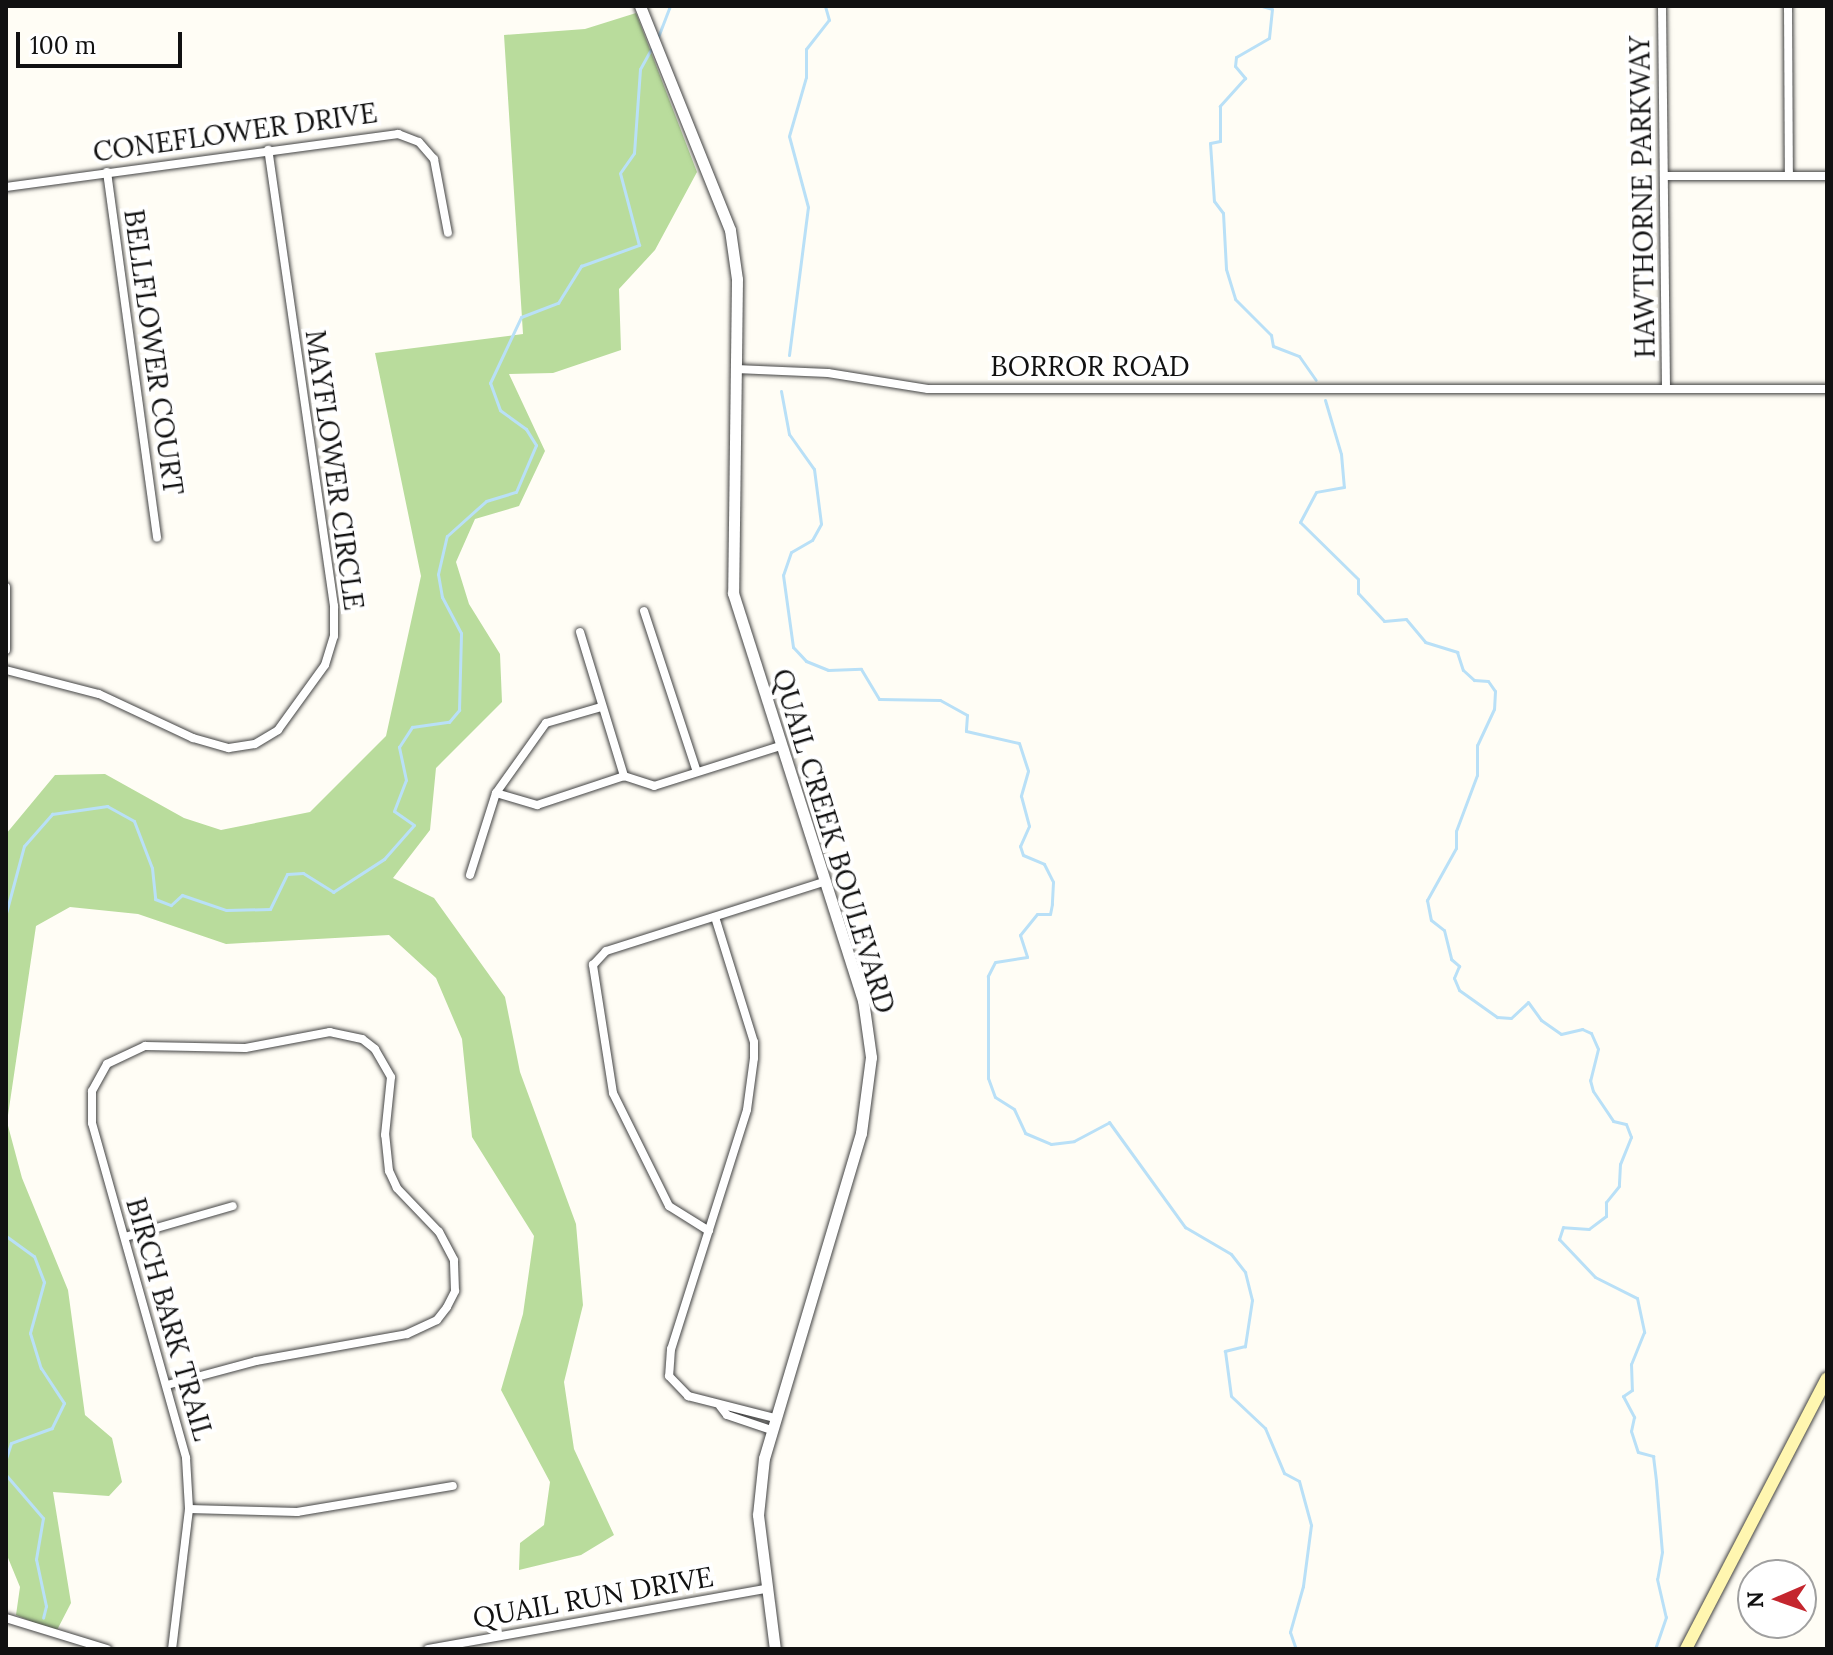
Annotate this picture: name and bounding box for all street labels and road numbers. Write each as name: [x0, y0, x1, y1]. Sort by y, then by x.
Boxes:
street label: HAWTHORNE PARKWAY: [1622, 35, 1662, 359]
street label: CONEFLOWER DRIVE: [91, 95, 379, 169]
street label: BELLFLOWER COURT: [117, 207, 191, 497]
street label: MAYFLOWER CIRCLE: [299, 328, 371, 612]
street label: BORROR ROAD: [990, 349, 1190, 383]
street label: QUAIL CREEK BOULEVARD: [766, 665, 902, 1017]
street label: BIRCH BARK TRAIL: [119, 1194, 221, 1444]
street label: QUAIL RUN DRIVE: [470, 1559, 716, 1635]

